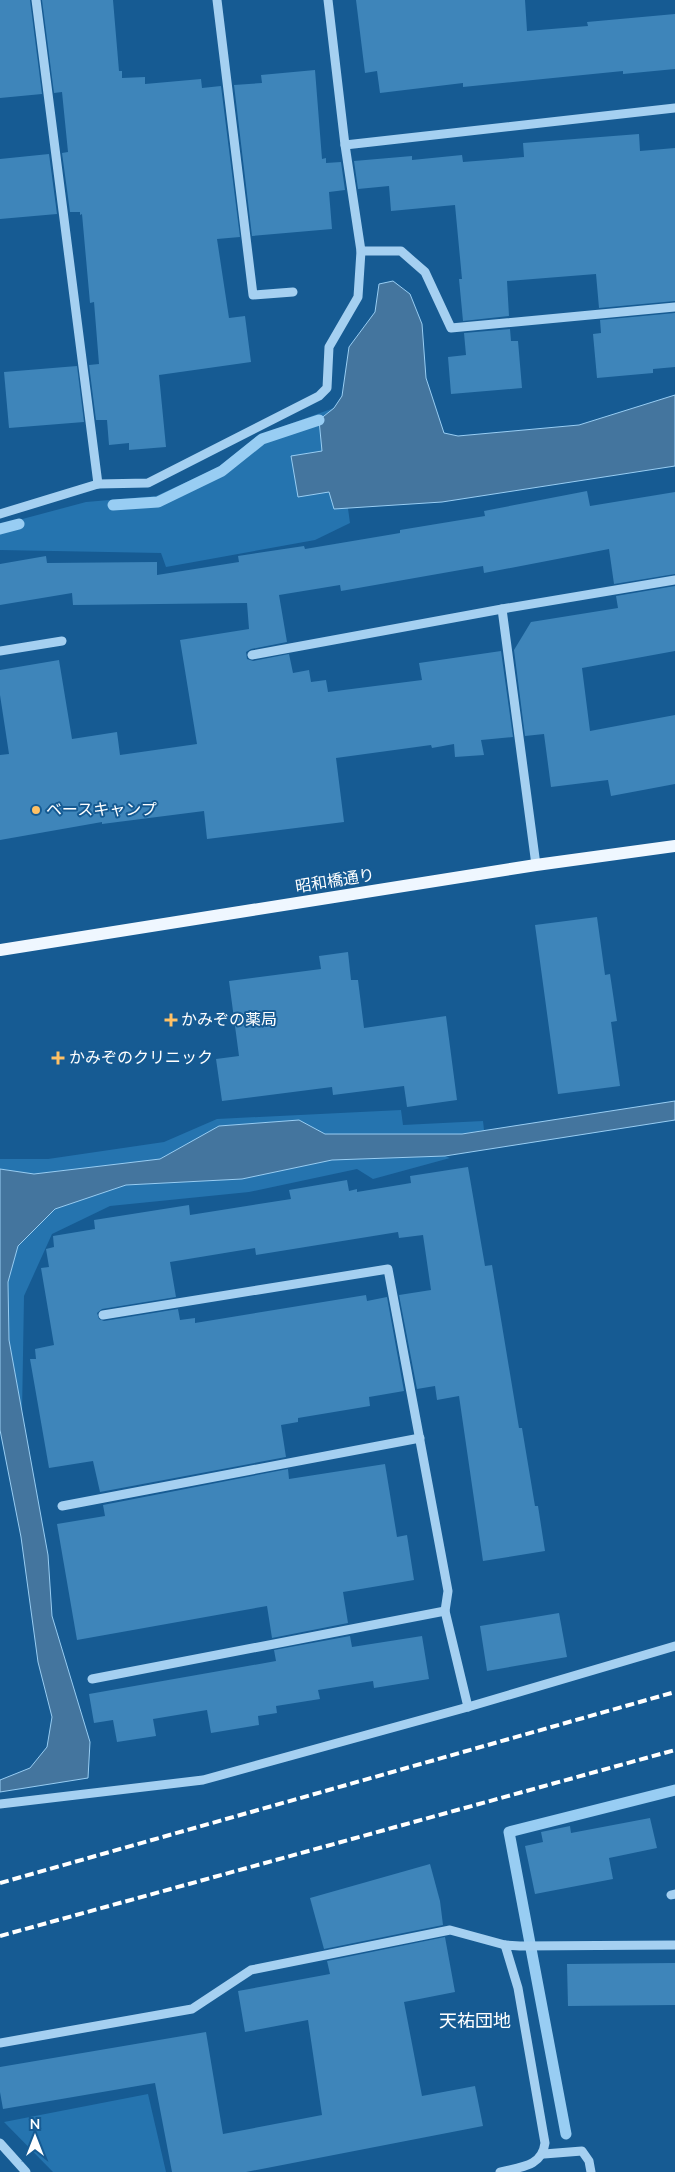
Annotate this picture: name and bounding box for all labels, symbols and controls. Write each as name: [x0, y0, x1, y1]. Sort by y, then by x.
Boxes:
place label: ベースキャンプ: [46, 799, 157, 821]
marker: ベースキャンプ: [30, 804, 42, 816]
street label: 昭和橋通り: [294, 864, 376, 898]
place label: かみぞの薬局: [181, 1009, 277, 1031]
marker: かみぞの薬局: [165, 1014, 177, 1026]
place label: かみぞのクリニック: [69, 1047, 213, 1069]
marker: かみぞのクリニック: [51, 1051, 65, 1065]
district label: 天祐団地: [439, 2009, 511, 2033]
north arrow: [10, 2112, 60, 2162]
text: N: [30, 2115, 40, 2134]

